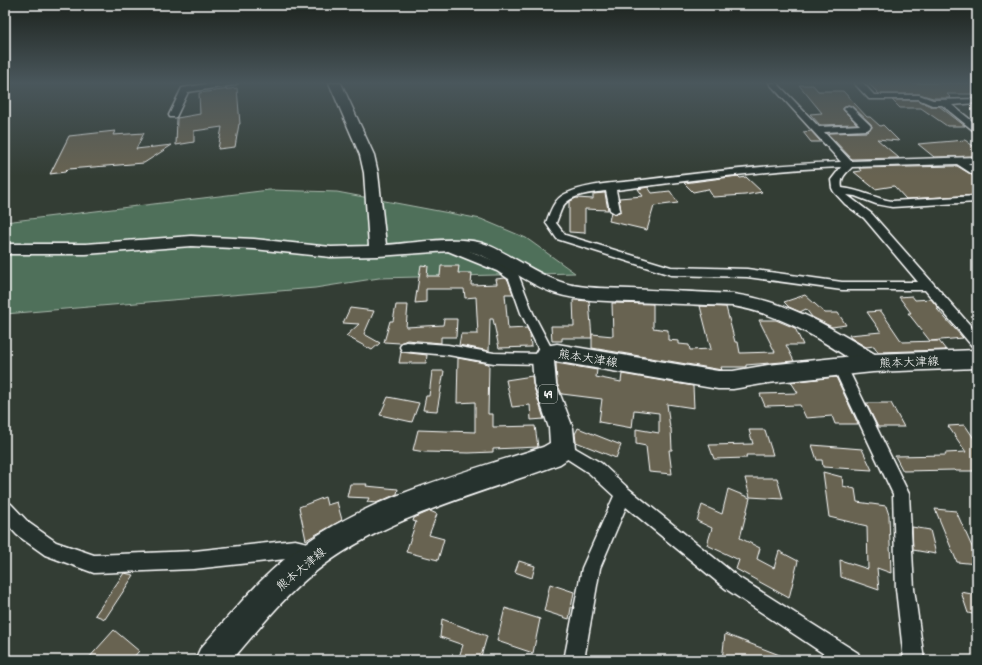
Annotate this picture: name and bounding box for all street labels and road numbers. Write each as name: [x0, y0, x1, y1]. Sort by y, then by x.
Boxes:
street label: 熊本大津線: [557, 344, 619, 371]
street label: 熊本大津線: [879, 352, 939, 371]
road number: 49: [539, 385, 557, 403]
street label: 熊本大津線: [272, 543, 329, 594]

